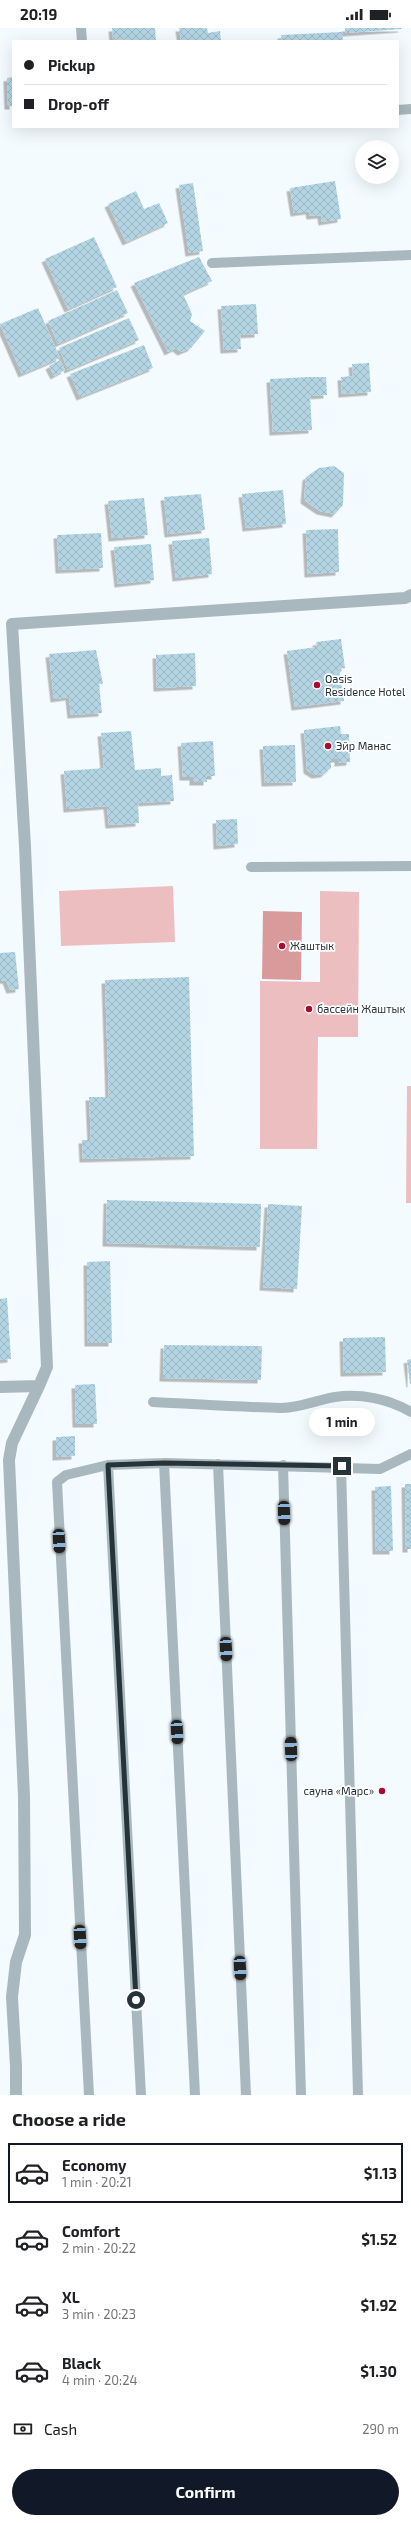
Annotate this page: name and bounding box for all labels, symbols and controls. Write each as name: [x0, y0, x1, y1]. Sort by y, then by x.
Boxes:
text: 20:19: [20, 5, 57, 23]
text: Pickup: [48, 56, 95, 74]
text: Drop-off: [48, 95, 109, 113]
map controls: [355, 140, 399, 184]
button: layers: [355, 140, 399, 184]
place label: Oasis Residence Hotel: [325, 672, 406, 698]
marker: Oasis Residence Hotel: [312, 680, 322, 690]
place label: Эйр Манас: [336, 739, 391, 752]
marker: Эйр Манас: [323, 741, 333, 751]
place label: Жаштык: [290, 939, 334, 952]
marker: Жаштык: [277, 941, 287, 951]
place label: бассейн Жаштык: [317, 1002, 406, 1015]
marker: бассейн Жаштык: [304, 1004, 314, 1014]
callout: 1 min: [309, 1408, 375, 1436]
text: 1 min: [326, 1414, 358, 1430]
route end: [333, 1457, 351, 1475]
car: [278, 1501, 290, 1525]
car: [52, 1529, 66, 1553]
car: [219, 1637, 233, 1661]
car: [170, 1720, 184, 1744]
car: [285, 1737, 297, 1761]
place label: сауна «Марс»: [304, 1784, 374, 1798]
marker: сауна «Марс»: [377, 1786, 387, 1796]
car: [73, 1925, 87, 1949]
car: [233, 1956, 247, 1980]
route start: [127, 1991, 145, 2009]
text: Choose a ride: [12, 2108, 126, 2130]
icon: car: [14, 2155, 50, 2191]
text: Economy: [62, 2156, 127, 2174]
text: $1.13: [364, 2164, 397, 2182]
text: 1 min · 20:21: [62, 2174, 132, 2190]
icon: car: [14, 2221, 50, 2257]
text: Comfort: [62, 2222, 120, 2240]
text: $1.52: [361, 2230, 397, 2248]
text: 2 min · 20:22: [62, 2240, 136, 2256]
icon: car: [14, 2287, 50, 2323]
text: XL: [62, 2288, 80, 2306]
text: $1.92: [361, 2296, 397, 2314]
text: 3 min · 20:23: [62, 2306, 136, 2322]
icon: car: [14, 2353, 50, 2389]
text: Black: [62, 2354, 101, 2372]
text: $1.30: [360, 2362, 397, 2380]
text: 4 min · 20:24: [62, 2372, 137, 2388]
icon: cash: [12, 2418, 34, 2440]
text: Cash: [44, 2420, 77, 2438]
text: 290 m: [362, 2421, 399, 2437]
button: Confirm: [12, 2469, 399, 2515]

